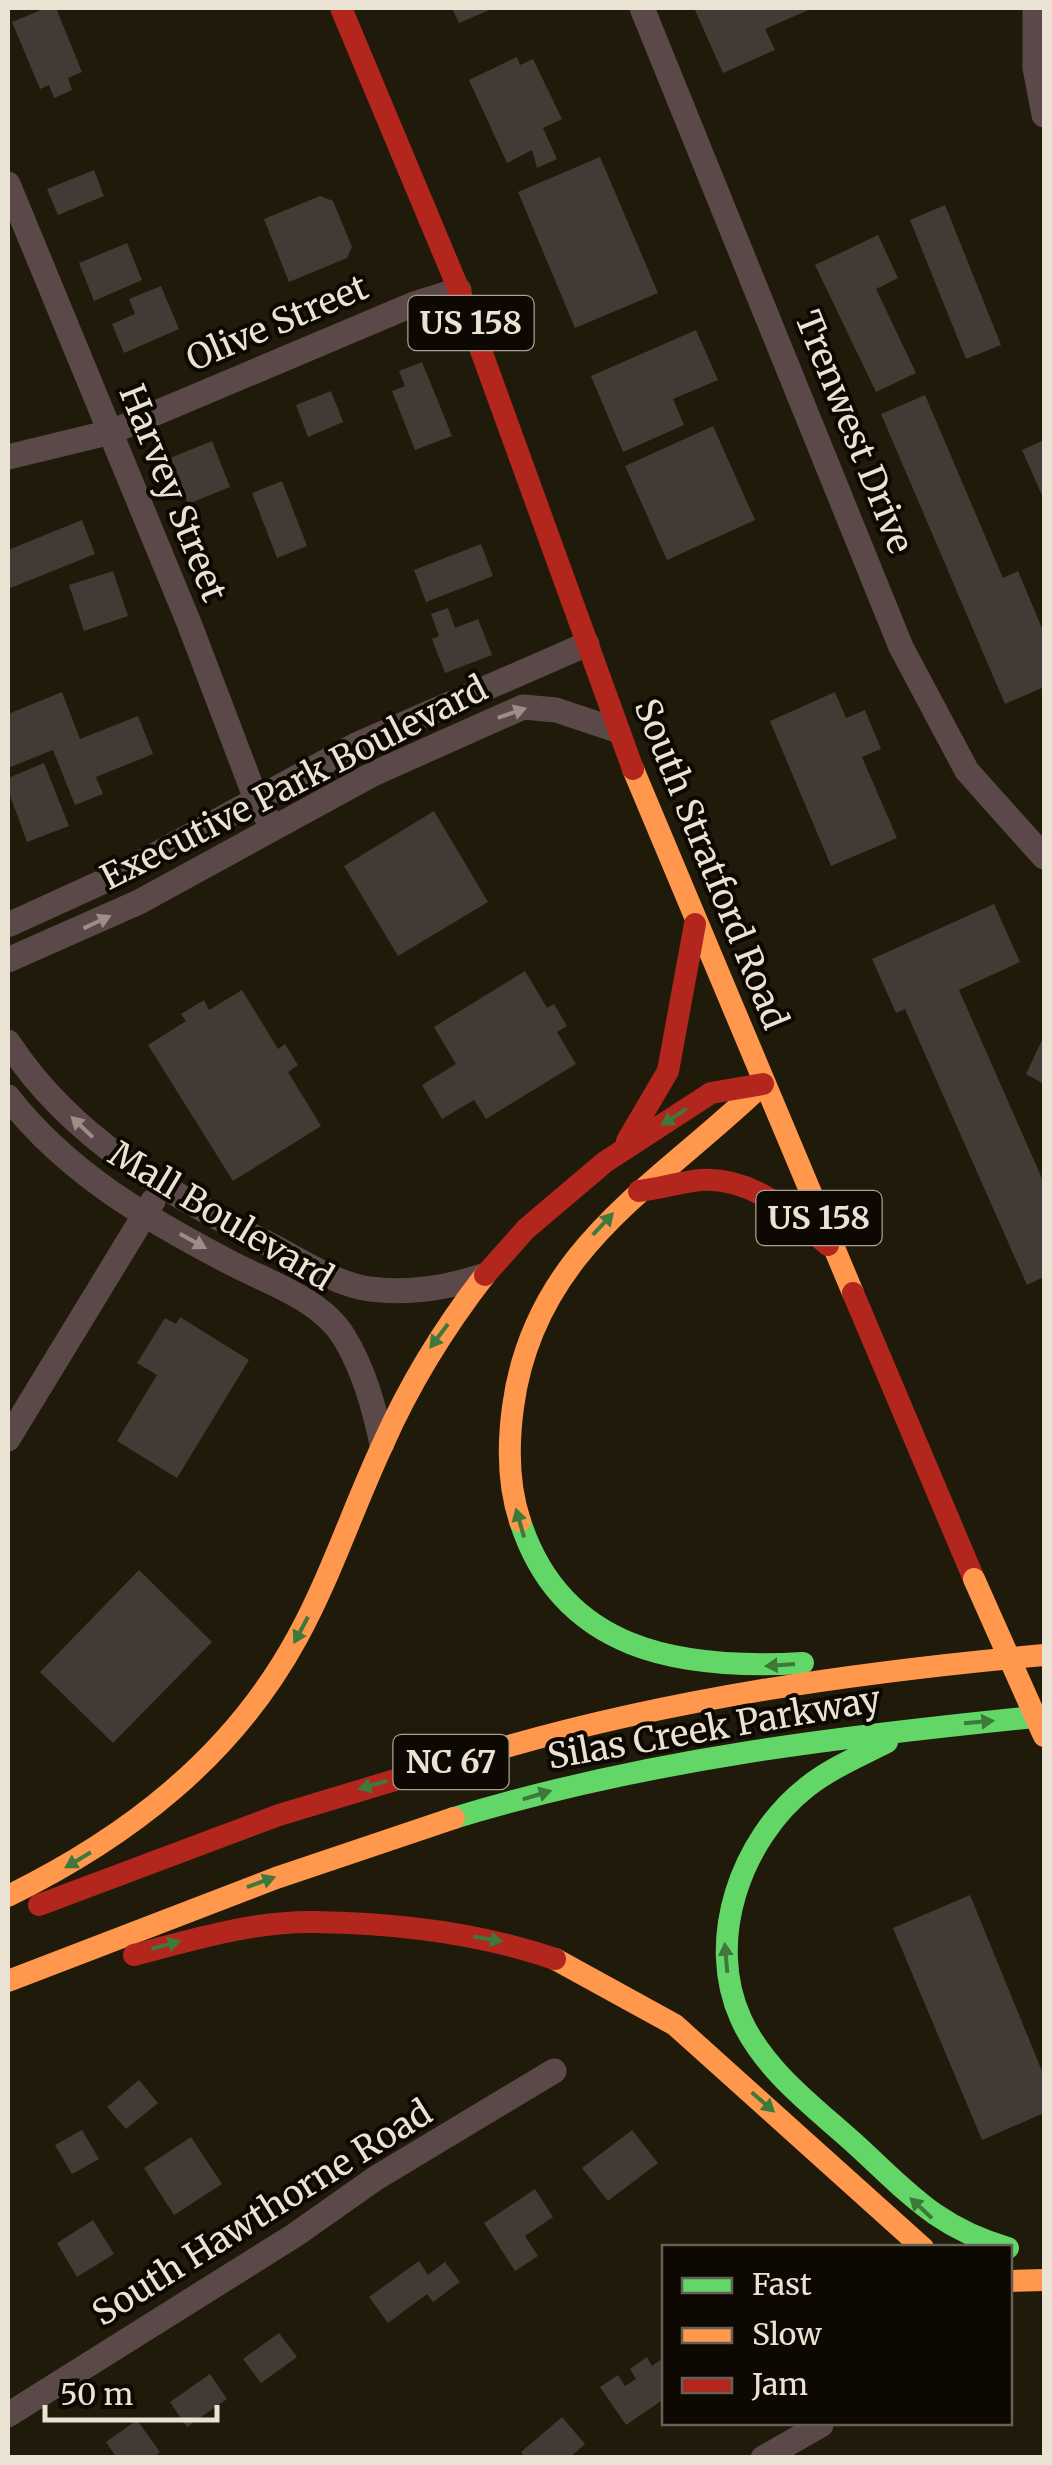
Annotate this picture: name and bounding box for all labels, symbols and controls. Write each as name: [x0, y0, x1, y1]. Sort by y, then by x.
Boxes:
street label: Olive Street: [180, 265, 375, 381]
road number: US 158: [408, 296, 534, 350]
street label: Trenwest Drive: [785, 304, 923, 560]
street label: Harvey Street: [110, 378, 237, 608]
street label: Executive Park Boulevard: [93, 666, 495, 900]
street label: South Stratford Road: [625, 692, 797, 1036]
one-way arrow: [497, 704, 527, 719]
one-way arrow: [83, 914, 112, 931]
one-way arrow: [661, 1108, 688, 1126]
one-way arrow: [71, 1116, 95, 1140]
street label: Mall Boulevard: [101, 1132, 341, 1300]
road number: US 158: [756, 1191, 882, 1245]
one-way arrow: [591, 1212, 614, 1236]
one-way arrow: [178, 1233, 207, 1250]
one-way arrow: [429, 1323, 449, 1349]
one-way arrow: [512, 1507, 527, 1538]
one-way arrow: [293, 1615, 310, 1644]
one-way arrow: [764, 1658, 795, 1674]
street label: Silas Creek Parkway: [544, 1677, 885, 1779]
one-way arrow: [963, 1714, 995, 1730]
road number: NC 67: [394, 1735, 508, 1789]
one-way arrow: [357, 1778, 387, 1793]
one-way arrow: [522, 1787, 552, 1802]
one-way arrow: [64, 1851, 92, 1868]
one-way arrow: [247, 1874, 277, 1889]
one-way arrow: [473, 1932, 504, 1947]
one-way arrow: [151, 1937, 182, 1953]
one-way arrow: [718, 1942, 734, 1974]
street label: South Hawthorne Road: [84, 2090, 440, 2336]
one-way arrow: [750, 2091, 775, 2113]
one-way arrow: [909, 2197, 933, 2220]
legend: [662, 2245, 1012, 2425]
text: Fast: [752, 2265, 812, 2303]
text: Slow: [752, 2315, 822, 2353]
scale bar: [45, 2360, 218, 2422]
text: Jam: [751, 2365, 808, 2403]
text: 50 m: [60, 2375, 133, 2413]

